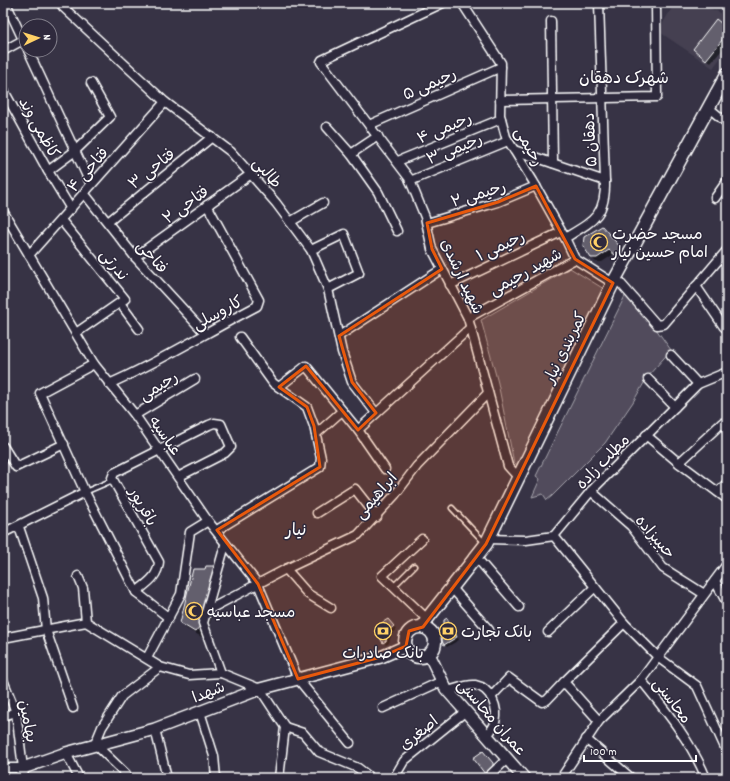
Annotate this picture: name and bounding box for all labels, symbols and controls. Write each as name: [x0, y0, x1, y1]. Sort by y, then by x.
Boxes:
north arrow: [18, 18, 58, 58]
text: N: [38, 34, 54, 41]
street label: رحیمی ۵: [399, 63, 461, 107]
district label: شهرک دهقان: [579, 68, 669, 92]
street label: کاظمی وند: [12, 93, 64, 163]
street label: رحیمی ۴: [414, 107, 476, 151]
street label: دهقان ۵: [579, 112, 604, 168]
street label: رحیمی: [508, 123, 548, 171]
street label: رحیمی ۳: [423, 129, 486, 172]
street label: فتاحی ۴: [63, 143, 115, 198]
street label: فتاحی ۳: [124, 144, 181, 196]
street label: طالبی: [246, 153, 286, 194]
street label: رحیمی ۲: [448, 176, 509, 215]
street label: فتاحی ۲: [159, 181, 214, 231]
place label: مسجد حضرت امام حسین نیار: [611, 224, 708, 265]
street label: رحیمی ۱: [473, 226, 529, 269]
mosque icon: مسجد حضرت امام حسین نیار: [589, 232, 609, 252]
street label: فتاحی: [130, 236, 172, 279]
street label: شهید ارشدی: [433, 236, 488, 319]
street label: شهید رحیمی: [486, 244, 567, 303]
street label: ندرتی: [93, 245, 133, 286]
street label: کاروسلی: [189, 291, 248, 337]
street label: کمربندی نیار: [539, 308, 593, 389]
street label: رحیمی: [135, 366, 183, 408]
street label: عباسیه: [142, 412, 186, 461]
street label: مطلب زاده: [571, 430, 636, 496]
street label: ابراهیمی: [350, 468, 404, 525]
street label: باقرپور: [121, 482, 162, 531]
street label: حبیبزاده: [628, 511, 680, 565]
district label: نیار: [284, 520, 306, 544]
mosque icon: مسجد عباسیه: [184, 601, 204, 621]
place label: مسجد عباسیه: [207, 602, 295, 625]
bank icon: بانک صادرات: [373, 621, 393, 641]
bank icon: بانک تجارت: [438, 621, 458, 641]
place label: بانک تجارت: [461, 622, 532, 645]
place label: بانک صادرات: [342, 643, 424, 666]
street label: محاسنی: [646, 674, 696, 729]
street label: عمران محاسنی: [451, 675, 531, 763]
street label: شهدا: [189, 676, 229, 710]
street label: بهامین: [11, 698, 42, 745]
street label: اصغری: [395, 711, 444, 757]
scale bar: [584, 737, 696, 763]
text: 100 m: [590, 744, 617, 761]

